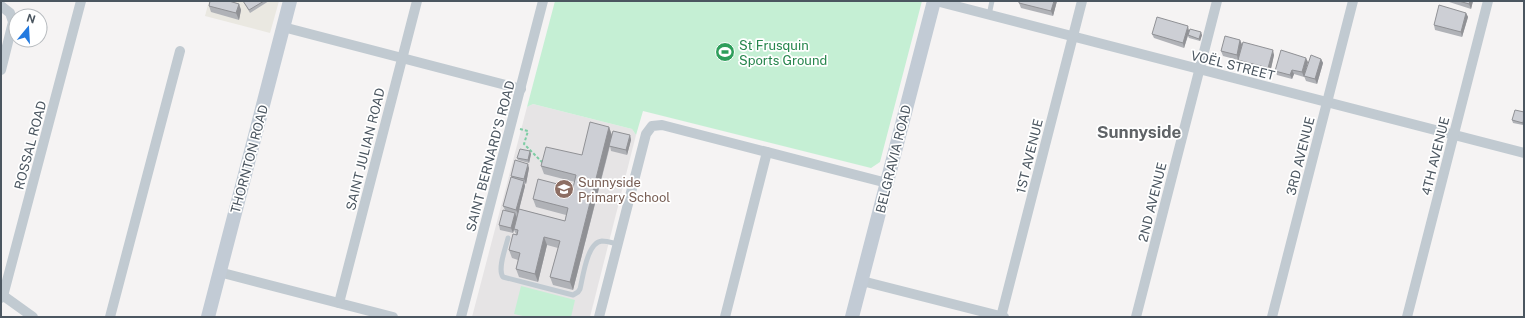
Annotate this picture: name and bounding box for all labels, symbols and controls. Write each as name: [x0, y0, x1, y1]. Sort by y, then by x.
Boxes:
north arrow: [8, 8, 48, 48]
text: N: [25, 11, 37, 26]
place label: St Frusquin Sports Ground: [739, 38, 827, 68]
sports icon: St Frusquin Sports Ground: [714, 41, 736, 63]
street label: VOËL STREET: [1189, 48, 1277, 83]
street label: SAINT BERNARD'S ROAD: [463, 79, 518, 233]
street label: SAINT JULIAN ROAD: [343, 86, 388, 212]
street label: ROSSAL ROAD: [11, 99, 50, 191]
street label: THORNTON ROAD: [228, 103, 271, 215]
street label: BELGRAVIA ROAD: [873, 103, 914, 215]
street label: 3RD AVENUE: [1283, 115, 1318, 197]
street label: 4TH AVENUE: [1418, 115, 1452, 197]
street label: 1ST AVENUE: [1013, 117, 1046, 195]
district label: Sunnyside: [1097, 122, 1182, 142]
street label: 2ND AVENUE: [1135, 161, 1170, 243]
place label: Sunnyside Primary School: [578, 175, 670, 205]
school or university icon: Sunnyside Primary School: [553, 178, 575, 200]

